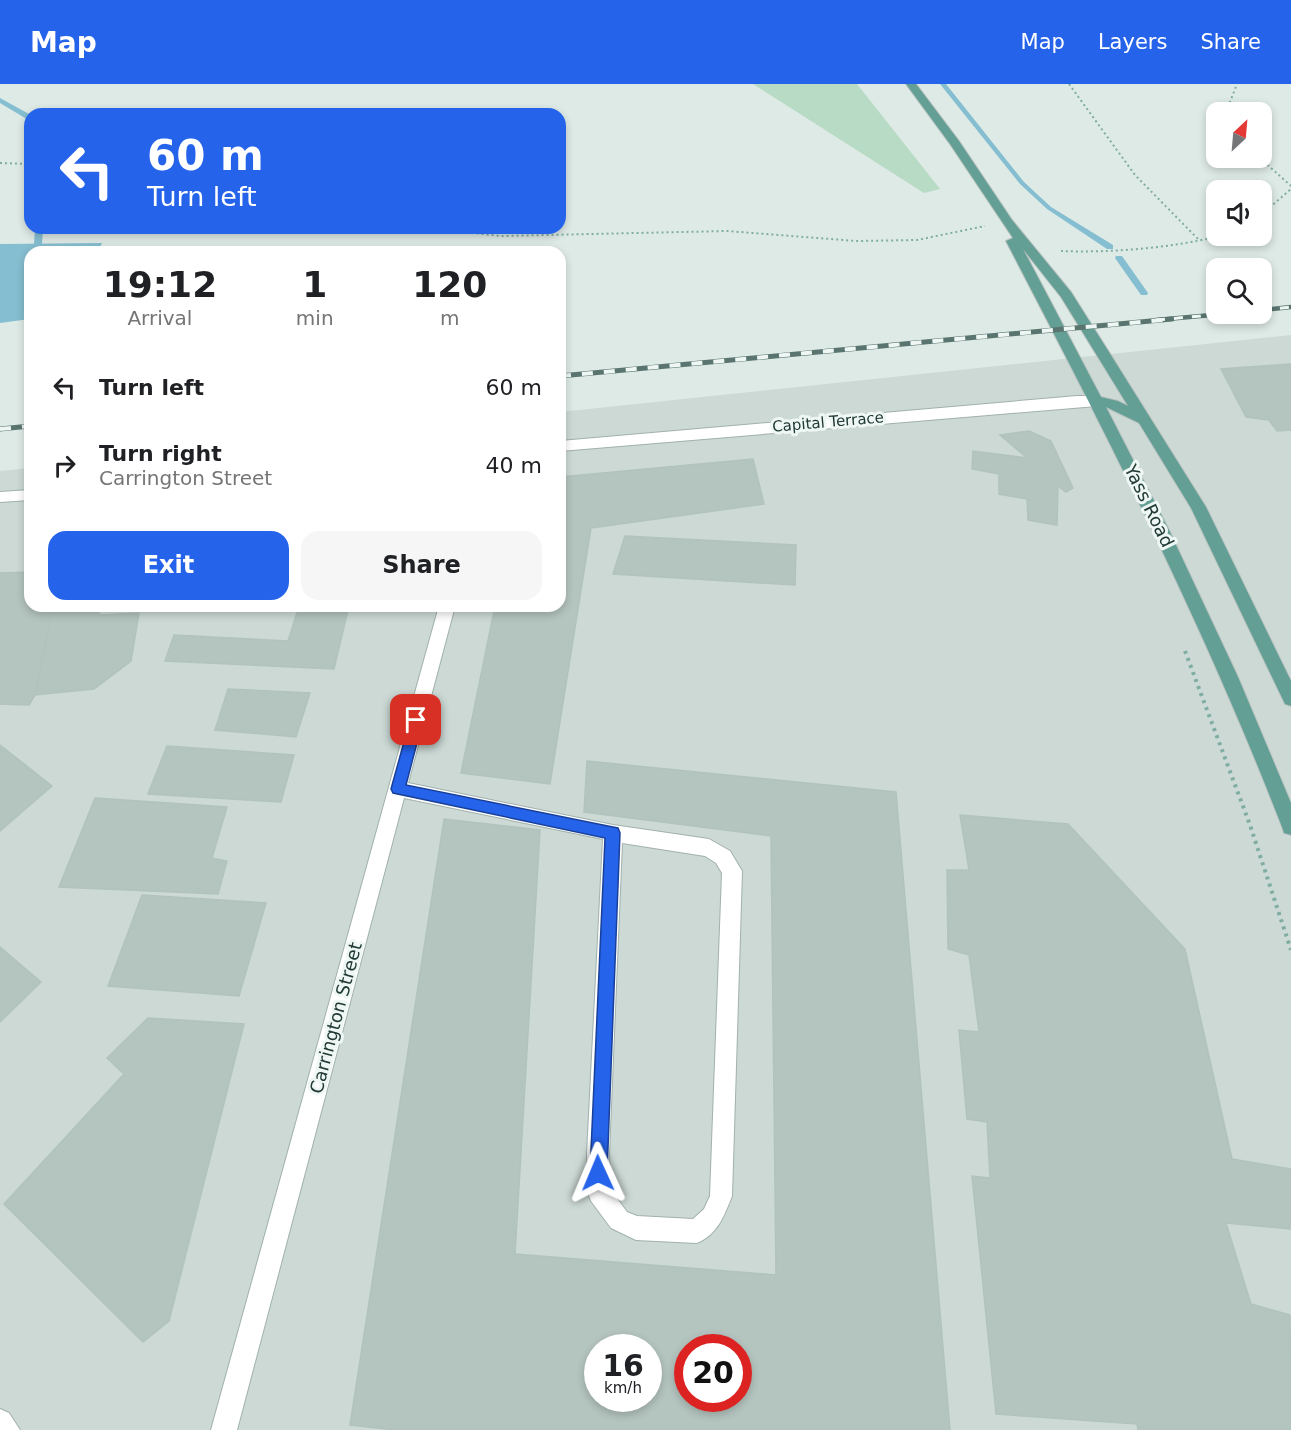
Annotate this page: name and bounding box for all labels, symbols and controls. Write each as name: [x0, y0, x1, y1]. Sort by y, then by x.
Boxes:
text: Map: [30, 26, 97, 59]
text: Map: [1021, 30, 1065, 54]
text: Layers: [1098, 30, 1167, 54]
text: Share: [1200, 30, 1261, 54]
north arrow: [1206, 102, 1272, 168]
map controls: [1206, 102, 1272, 324]
text: 60 m: [147, 131, 264, 180]
icon: left: [48, 132, 126, 210]
button: sound: [1206, 180, 1272, 246]
text: Turn left: [147, 181, 257, 212]
button: search: [1206, 258, 1272, 324]
text: 19:12: [103, 264, 217, 305]
text: 1: [302, 264, 327, 305]
text: 120: [412, 264, 487, 305]
text: Arrival: [127, 306, 192, 330]
text: min: [296, 306, 334, 330]
text: m: [440, 306, 460, 330]
icon: left: [48, 371, 81, 404]
text: Turn left: [99, 375, 204, 400]
text: 60 m: [486, 375, 542, 400]
street label: Capital Terrace: [771, 408, 885, 436]
text: Turn right: [99, 441, 222, 466]
icon: right: [48, 449, 81, 482]
text: 40 m: [486, 453, 542, 478]
street label: Yass Road: [1120, 460, 1178, 550]
text: Carrington Street: [99, 466, 272, 490]
button: Exit: [48, 531, 289, 600]
button: Share: [301, 531, 542, 600]
pin: [390, 694, 441, 745]
icon: arrive: [399, 703, 432, 736]
street label: Carrington Street: [305, 940, 366, 1096]
position arrow: [566, 1141, 630, 1205]
speed limit sign: 20: [674, 1334, 752, 1412]
text: 16: [602, 1348, 644, 1383]
text: km/h: [604, 1379, 642, 1397]

